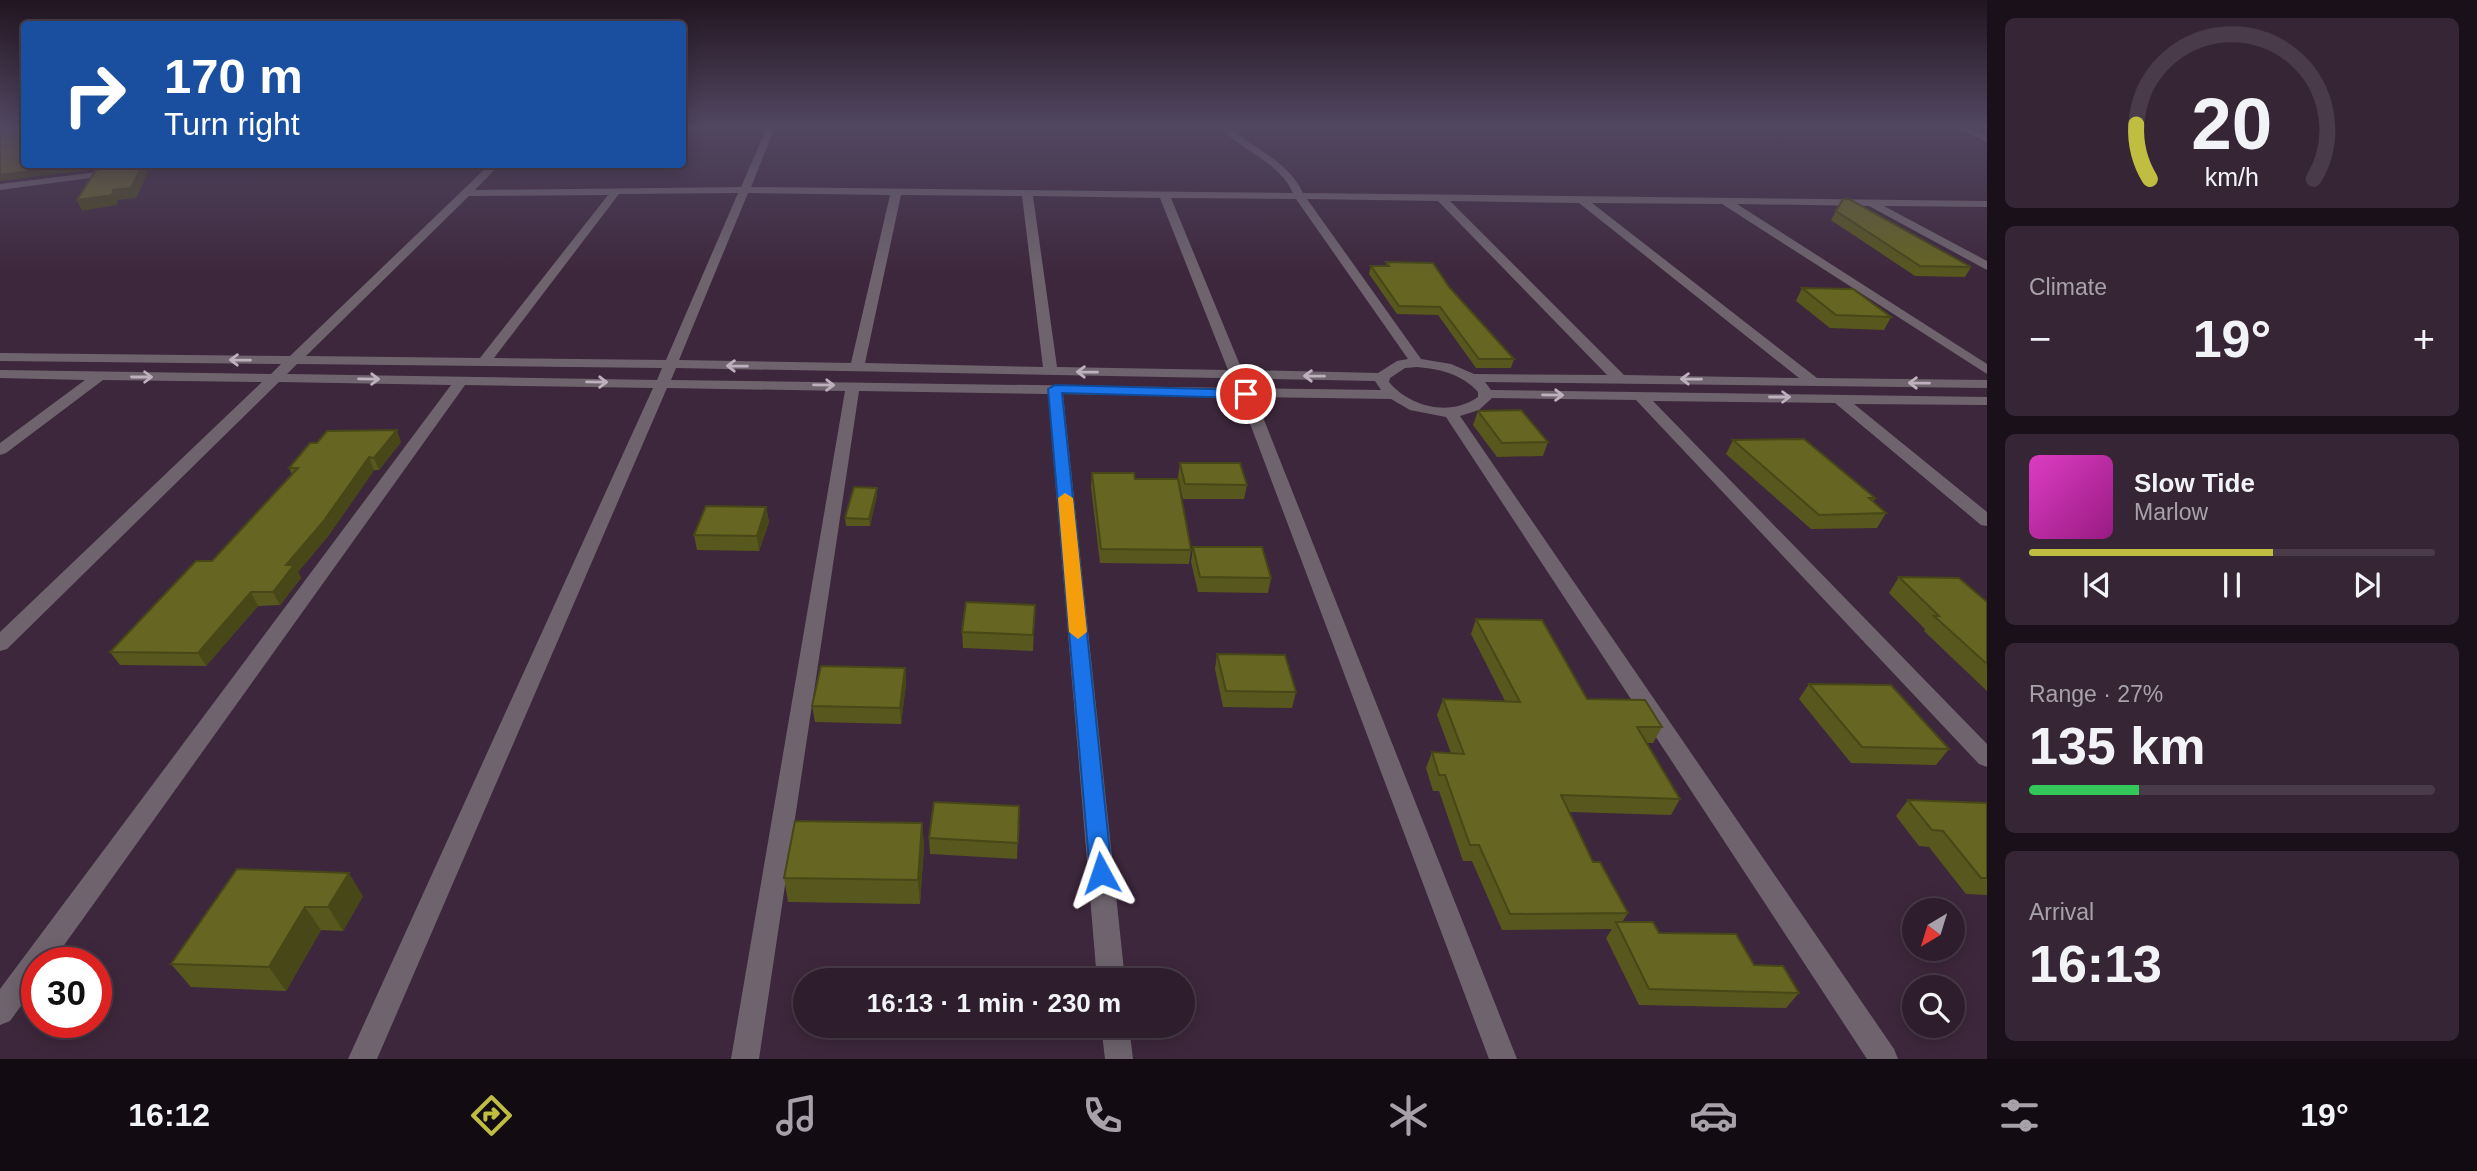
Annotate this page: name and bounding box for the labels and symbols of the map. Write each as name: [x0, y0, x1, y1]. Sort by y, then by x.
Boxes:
one-way arrow: [229, 353, 252, 367]
one-way arrow: [726, 359, 749, 372]
pin: [1216, 364, 1276, 424]
one-way arrow: [1076, 365, 1099, 379]
one-way arrow: [1303, 369, 1326, 383]
one-way arrow: [130, 370, 153, 384]
one-way arrow: [357, 372, 380, 386]
one-way arrow: [1680, 372, 1703, 386]
one-way arrow: [585, 375, 608, 388]
one-way arrow: [1908, 376, 1931, 390]
one-way arrow: [812, 379, 835, 392]
one-way arrow: [1541, 388, 1564, 402]
one-way arrow: [1769, 391, 1792, 404]
position arrow: [1064, 836, 1138, 910]
north arrow: [1902, 898, 1965, 961]
speed limit sign: 30: [21, 947, 112, 1038]

